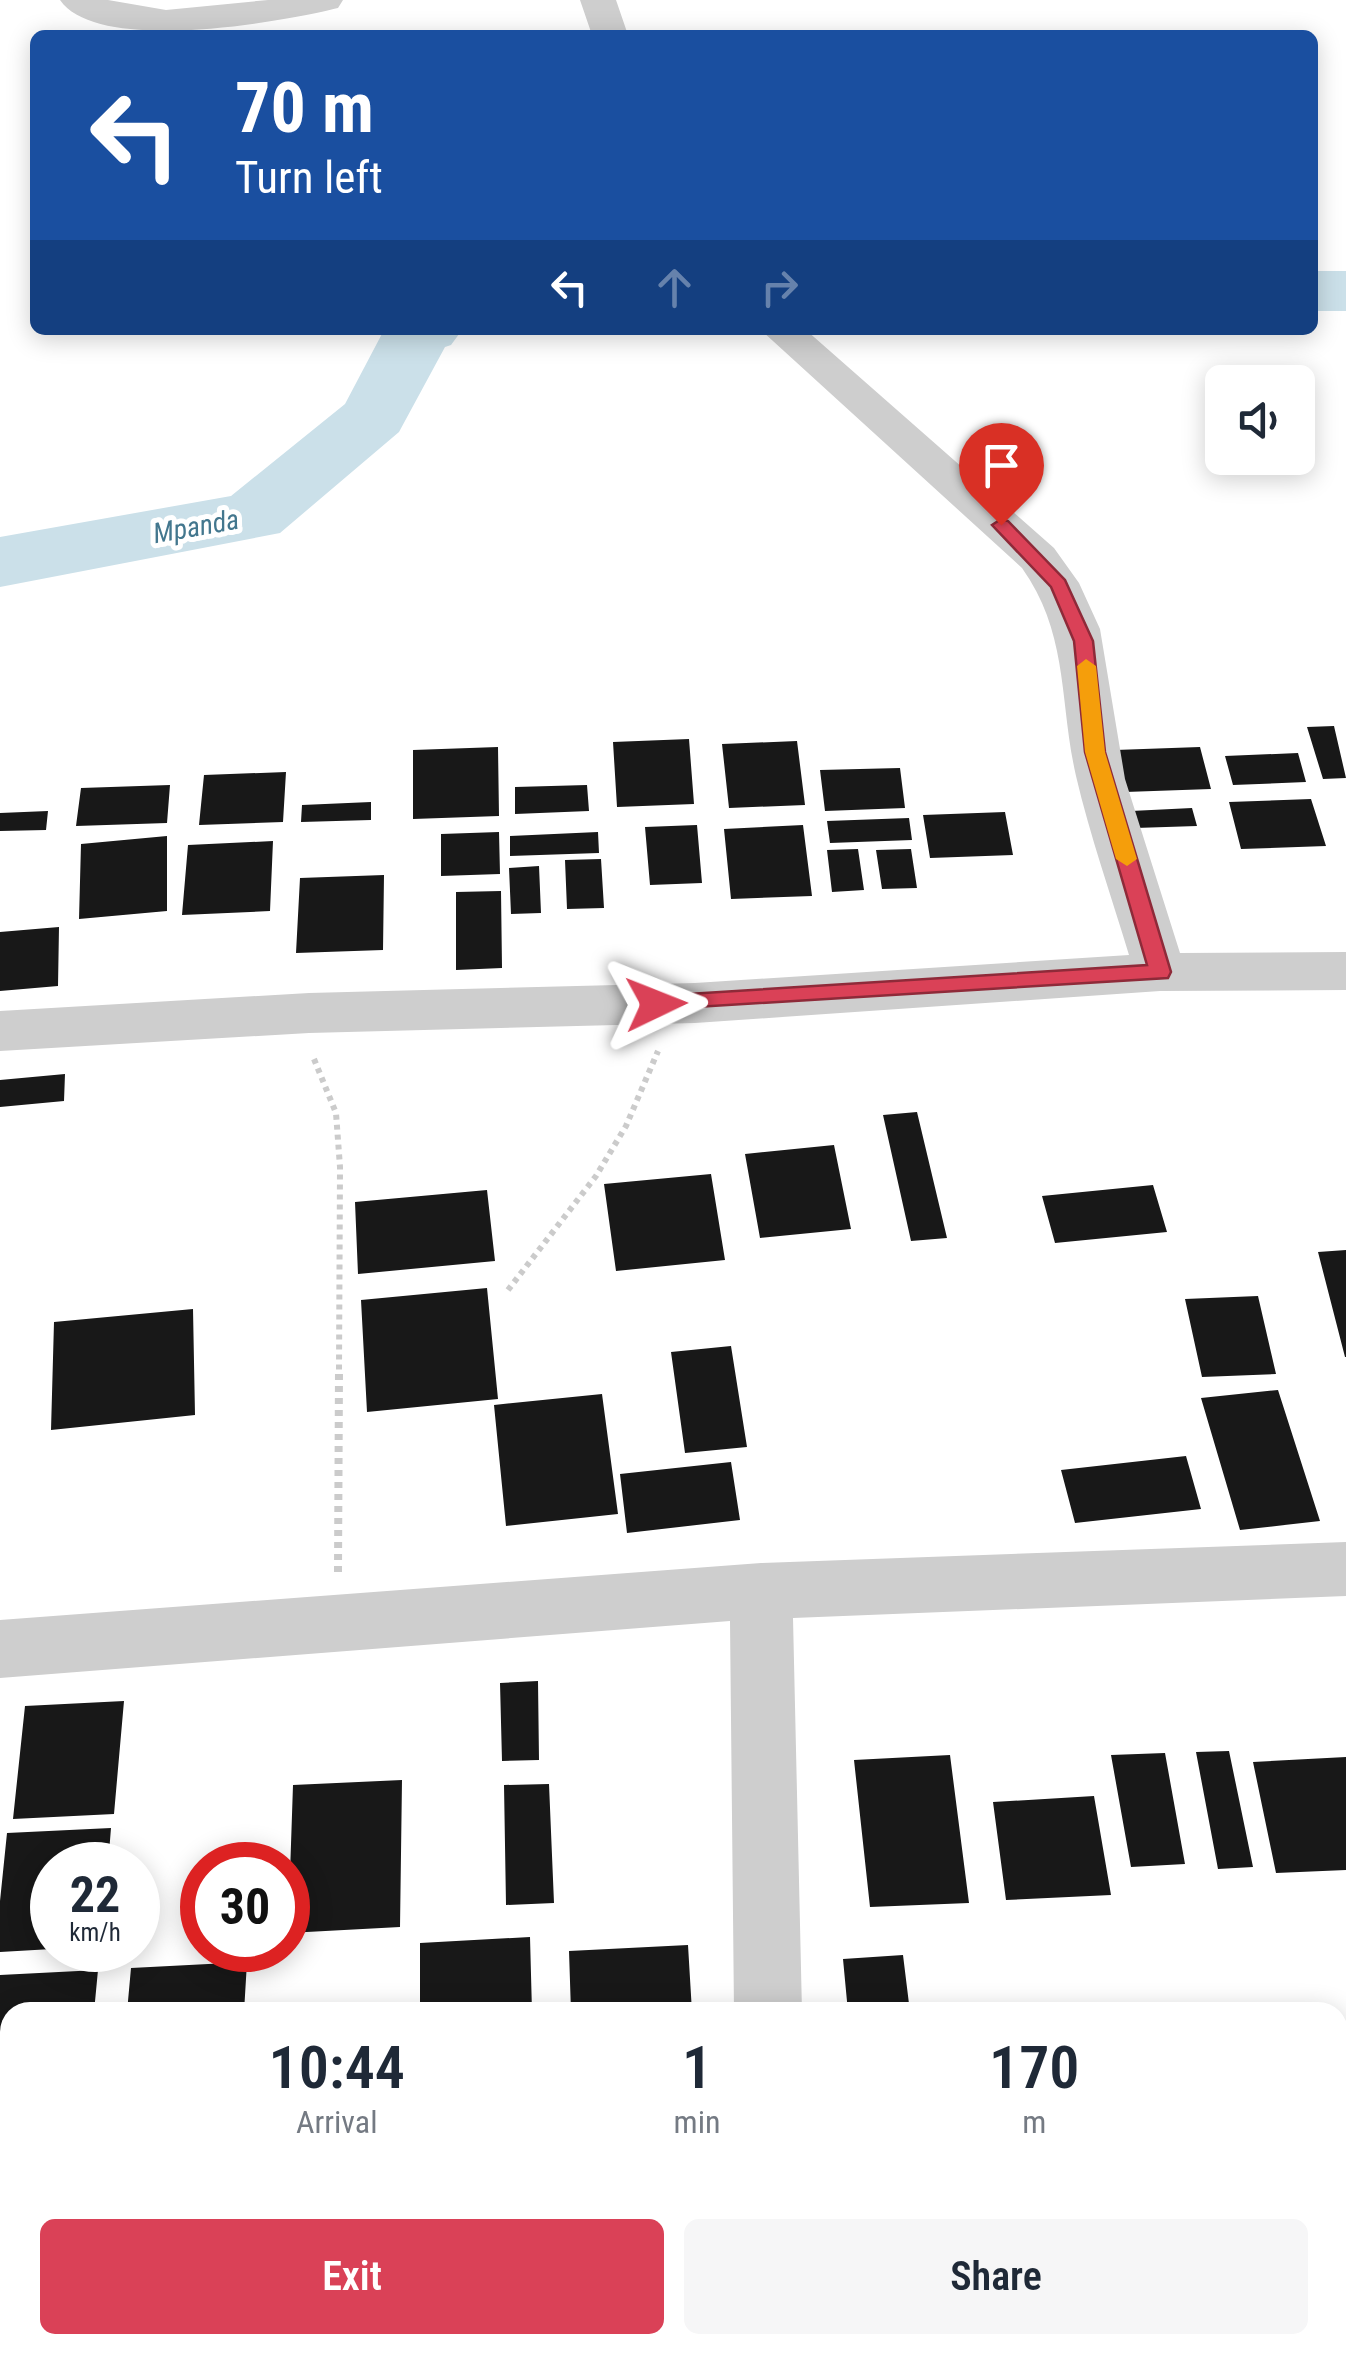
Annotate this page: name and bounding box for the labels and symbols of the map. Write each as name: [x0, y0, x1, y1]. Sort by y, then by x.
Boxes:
pin: [959, 423, 1044, 526]
water label: Mpanda: [151, 503, 242, 550]
position arrow: [604, 952, 708, 1056]
speed limit sign: 30: [180, 1842, 310, 1972]

